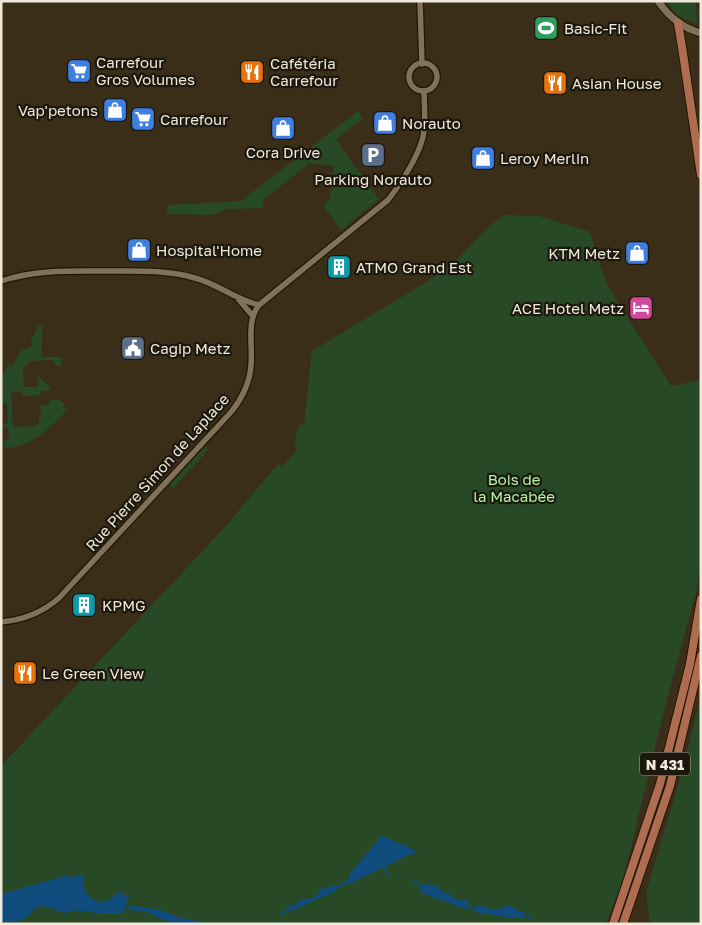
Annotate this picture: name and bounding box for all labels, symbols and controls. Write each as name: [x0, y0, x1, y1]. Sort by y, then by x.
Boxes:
sports icon: Basic-Fit: [533, 15, 559, 41]
place label: Basic-Fit: [564, 19, 627, 37]
place label: Carrefour Gros Volumes: [96, 53, 195, 88]
place label: Cafétéria Carrefour: [270, 54, 338, 89]
supermarket icon: Carrefour Gros Volumes: [66, 58, 92, 84]
restaurant icon: Cafétéria Carrefour: [239, 59, 265, 85]
restaurant icon: Asian House: [542, 70, 568, 96]
place label: Asian House: [572, 74, 662, 92]
shop icon: Vap'petons: [102, 97, 128, 123]
place label: Vap'petons: [18, 101, 98, 119]
supermarket icon: Carrefour: [130, 106, 156, 132]
place label: Carrefour: [160, 110, 228, 128]
shop icon: Norauto: [372, 110, 398, 136]
place label: Norauto: [402, 114, 461, 132]
shop icon: Cora Drive: [270, 115, 296, 141]
parking icon: Parking Norauto: [360, 142, 386, 168]
place label: Cora Drive: [246, 143, 320, 161]
shop icon: Leroy Merlin: [470, 145, 496, 171]
place label: Leroy Merlin: [500, 149, 589, 167]
place label: Parking Norauto: [314, 170, 432, 188]
shop icon: Hospital'Home: [126, 237, 152, 263]
shop icon: KTM Metz: [624, 240, 650, 266]
place label: Hospital'Home: [156, 241, 262, 259]
place label: KTM Metz: [548, 244, 620, 262]
building icon: ATMO Grand Est: [326, 254, 352, 280]
place label: ATMO Grand Est: [356, 258, 472, 276]
hotel icon: ACE Hotel Metz: [628, 295, 654, 321]
place label: ACE Hotel Metz: [512, 299, 624, 317]
public building icon: Cagip Metz: [120, 335, 146, 361]
place label: Cagip Metz: [150, 339, 231, 357]
street label: Rue Pierre Simon de Laplace: [82, 390, 232, 554]
park label: Bois de la Macabée: [473, 470, 555, 505]
building icon: KPMG: [71, 592, 97, 618]
place label: KPMG: [102, 596, 146, 614]
restaurant icon: Le Green View: [12, 660, 38, 686]
place label: Le Green View: [42, 664, 144, 682]
road number: N 431: [640, 752, 690, 776]

